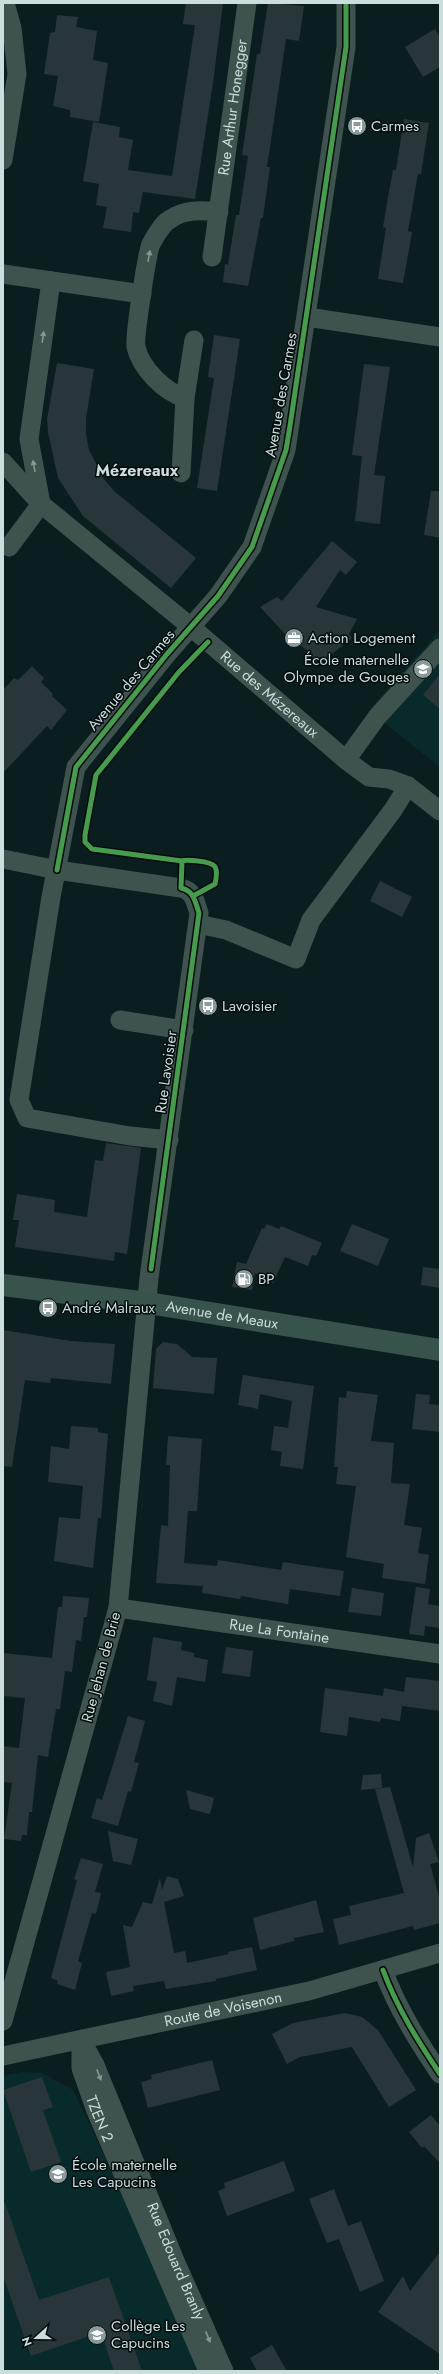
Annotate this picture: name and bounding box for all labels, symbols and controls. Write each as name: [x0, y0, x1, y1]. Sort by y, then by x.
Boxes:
street label: Rue Arthur Honegger: [212, 37, 253, 177]
bus stop icon: Carmes: [346, 115, 368, 137]
place label: Carmes: [371, 115, 419, 137]
one-way arrow: [146, 250, 152, 262]
one-way arrow: [40, 331, 46, 343]
street label: Avenue des Carmes: [259, 331, 303, 459]
district label: Mézereaux: [96, 459, 179, 482]
one-way arrow: [31, 460, 37, 472]
street label: Avenue des Carmes: [82, 625, 180, 735]
office icon: Action Logement: [283, 627, 305, 649]
place label: Action Logement: [308, 627, 416, 649]
street label: Rue des Mézereaux: [215, 646, 324, 743]
place label: École maternelle Olympe de Gouges: [284, 649, 409, 688]
school or university icon: École maternelle Olympe de Gouges: [412, 658, 434, 680]
bus stop icon: Lavoisier: [197, 995, 219, 1017]
place label: Lavoisier: [222, 995, 278, 1017]
street label: Rue Lavoisier: [149, 1028, 183, 1115]
fuel station icon: BP: [233, 1268, 255, 1290]
place label: BP: [258, 1268, 275, 1290]
street label: Avenue de Meaux: [164, 1295, 280, 1335]
bus stop icon: André Malraux: [37, 1297, 59, 1319]
place label: André Malraux: [62, 1297, 156, 1319]
street label: Rue Jehan de Brie: [76, 1609, 126, 1725]
street label: Rue La Fontaine: [228, 1613, 331, 1649]
street label: Route de Voisenon: [162, 1986, 284, 2032]
one-way arrow: [96, 2069, 102, 2081]
street label: TZEN 2: [80, 2092, 119, 2145]
place label: École maternelle Les Capucins: [72, 2154, 177, 2193]
school or university icon: École maternelle Les Capucins: [47, 2163, 69, 2185]
street label: Rue Edouard Branly: [141, 2199, 211, 2324]
place label: Collège Les Capucins: [111, 2315, 185, 2354]
north arrow: [16, 2318, 56, 2358]
school or university icon: Collège Les Capucins: [86, 2324, 108, 2346]
one-way arrow: [205, 2331, 211, 2342]
text: N: [18, 2335, 36, 2349]

